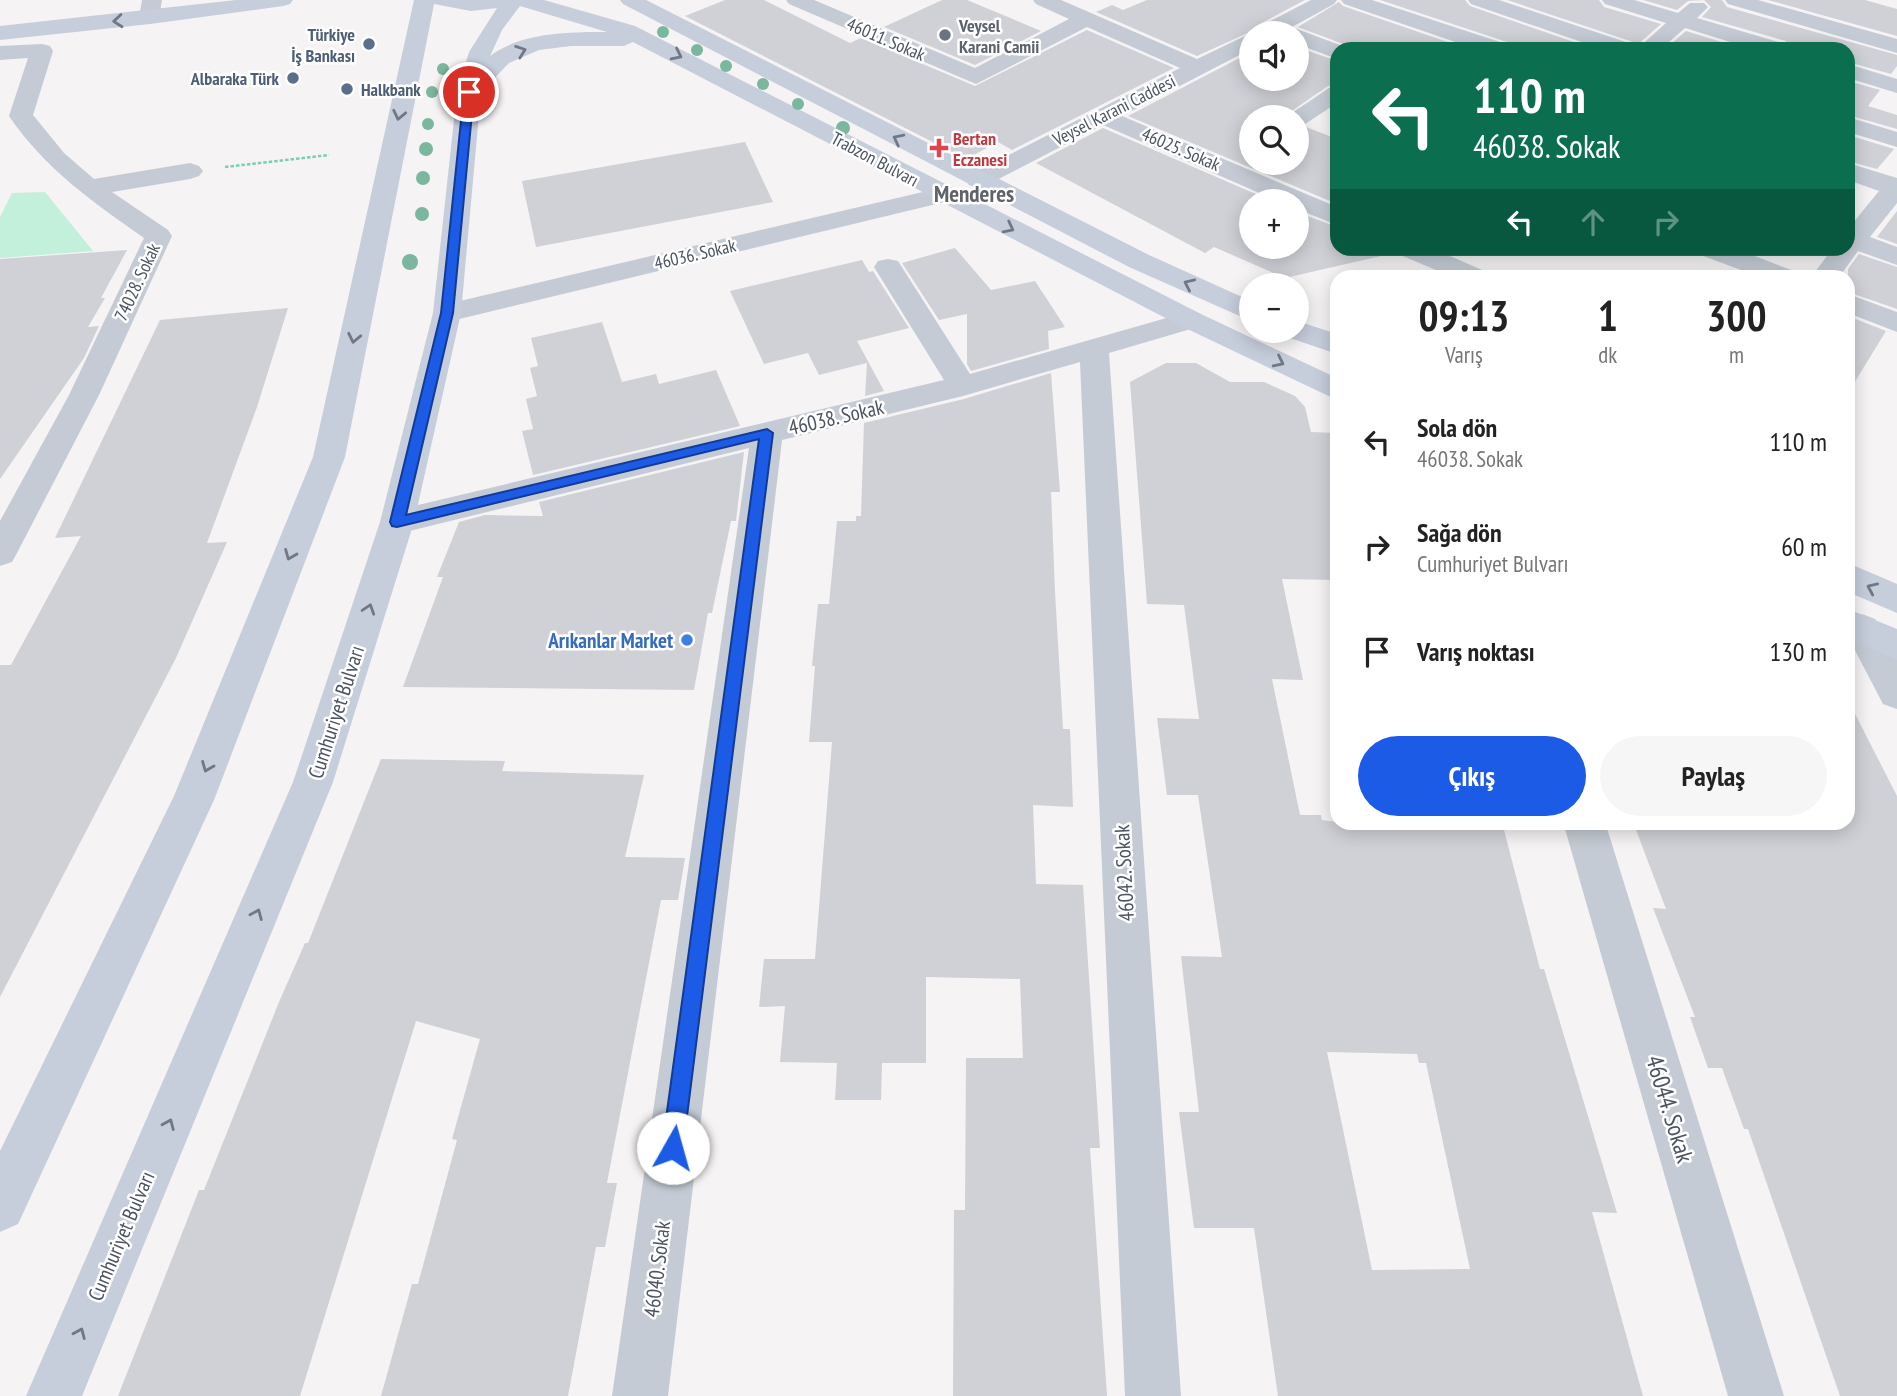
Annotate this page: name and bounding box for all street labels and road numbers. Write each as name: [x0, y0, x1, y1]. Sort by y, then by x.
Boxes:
street label: 46011. Sokak: [843, 12, 929, 66]
street label: Veysel Karani Caddesi: [1048, 69, 1179, 151]
street label: 46025. Sokak: [1138, 122, 1224, 176]
street label: Trabzon Bulvarı: [827, 126, 923, 192]
street label: 46036. Sokak: [652, 233, 738, 275]
street label: 74028. Sokak: [109, 240, 165, 324]
street label: 46038. Sokak: [786, 393, 886, 441]
street label: Cumhuriyet Bulvarı: [302, 642, 370, 782]
street label: 46042. Sokak: [1108, 824, 1140, 922]
street label: 46044. Sokak: [1639, 1052, 1701, 1167]
street label: Cumhuriyet Bulvarı: [82, 1167, 160, 1305]
street label: 46040. Sokak: [638, 1219, 676, 1319]

